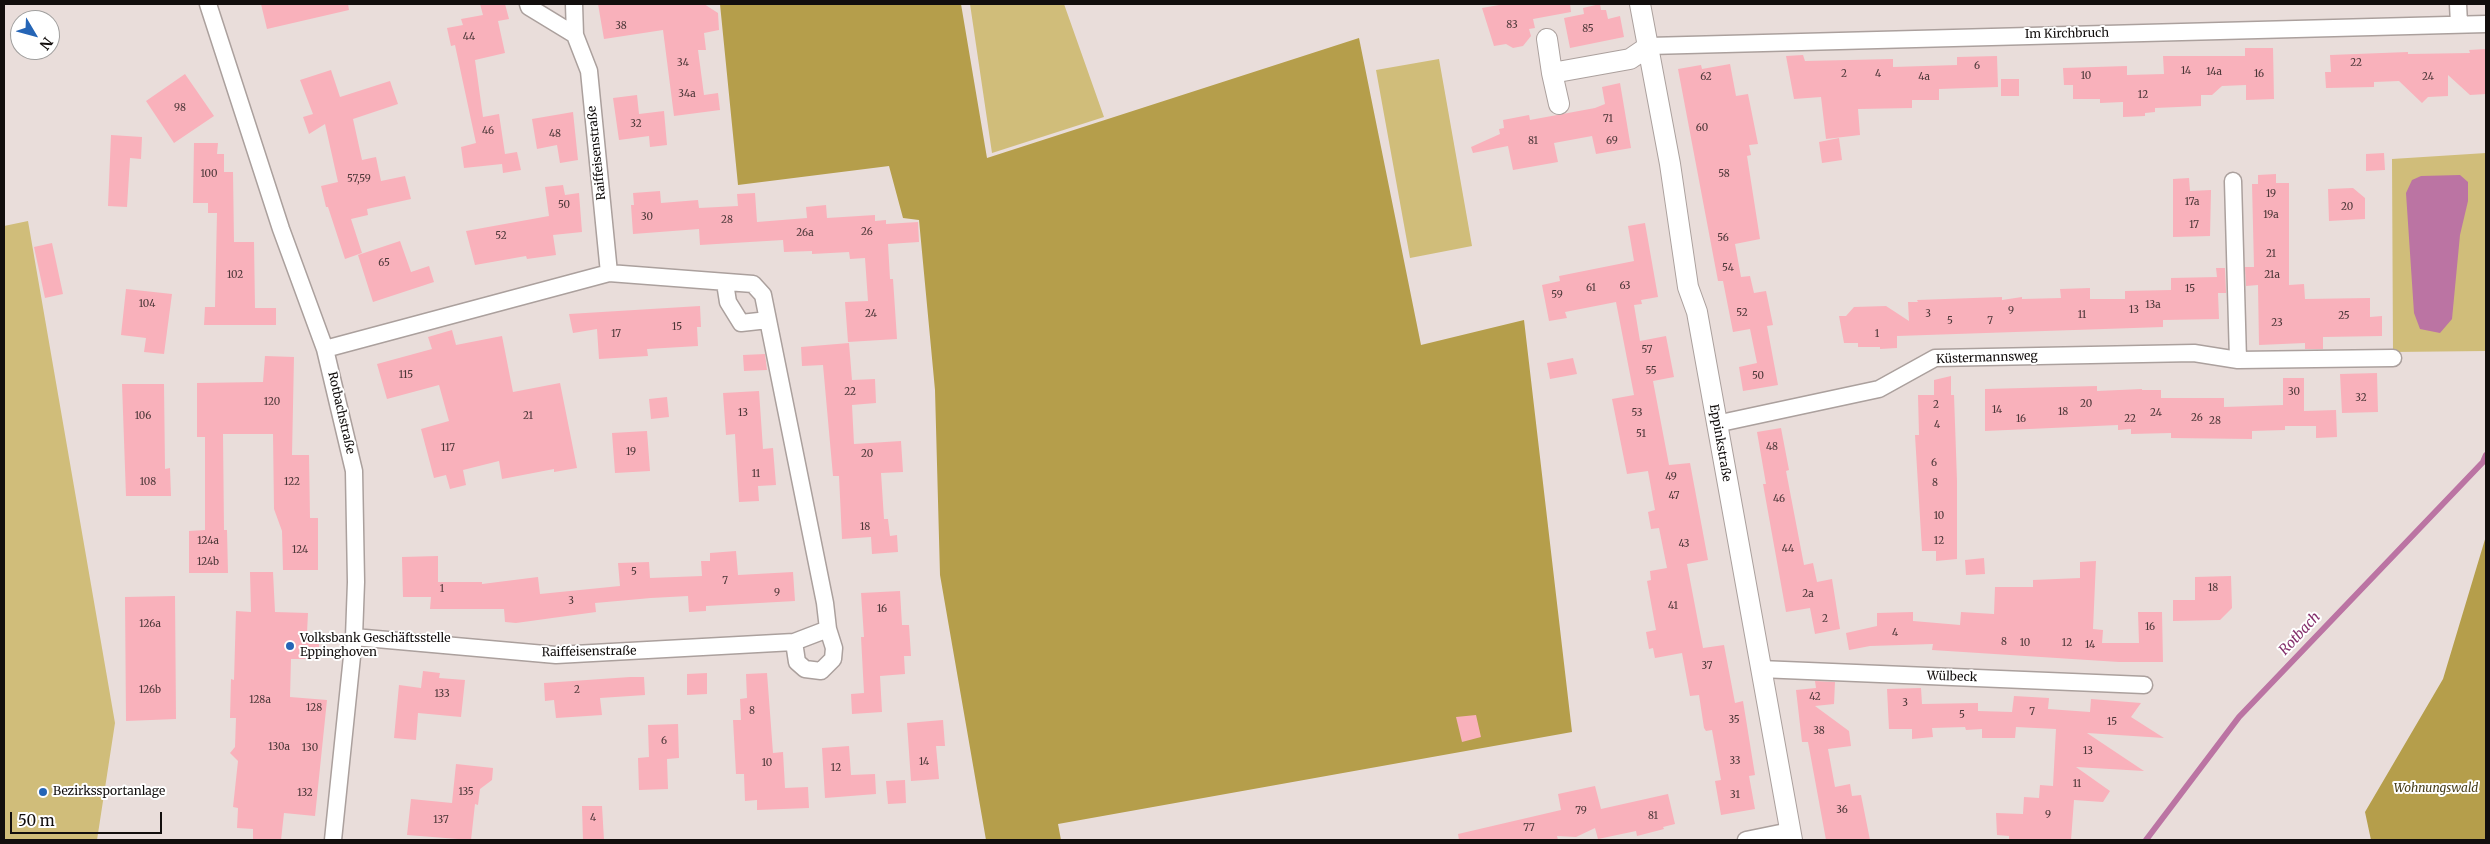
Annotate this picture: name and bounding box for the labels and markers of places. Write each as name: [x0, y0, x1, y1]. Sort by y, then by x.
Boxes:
place label: Volksbank Geschäftsstelle Eppinghoven: [300, 632, 450, 660]
marker: Volksbank Geschäftsstelle Eppinghoven: [284, 640, 296, 652]
place label: Bezirkssportanlage: [53, 785, 165, 799]
marker: Bezirkssportanlage: [37, 786, 49, 798]

